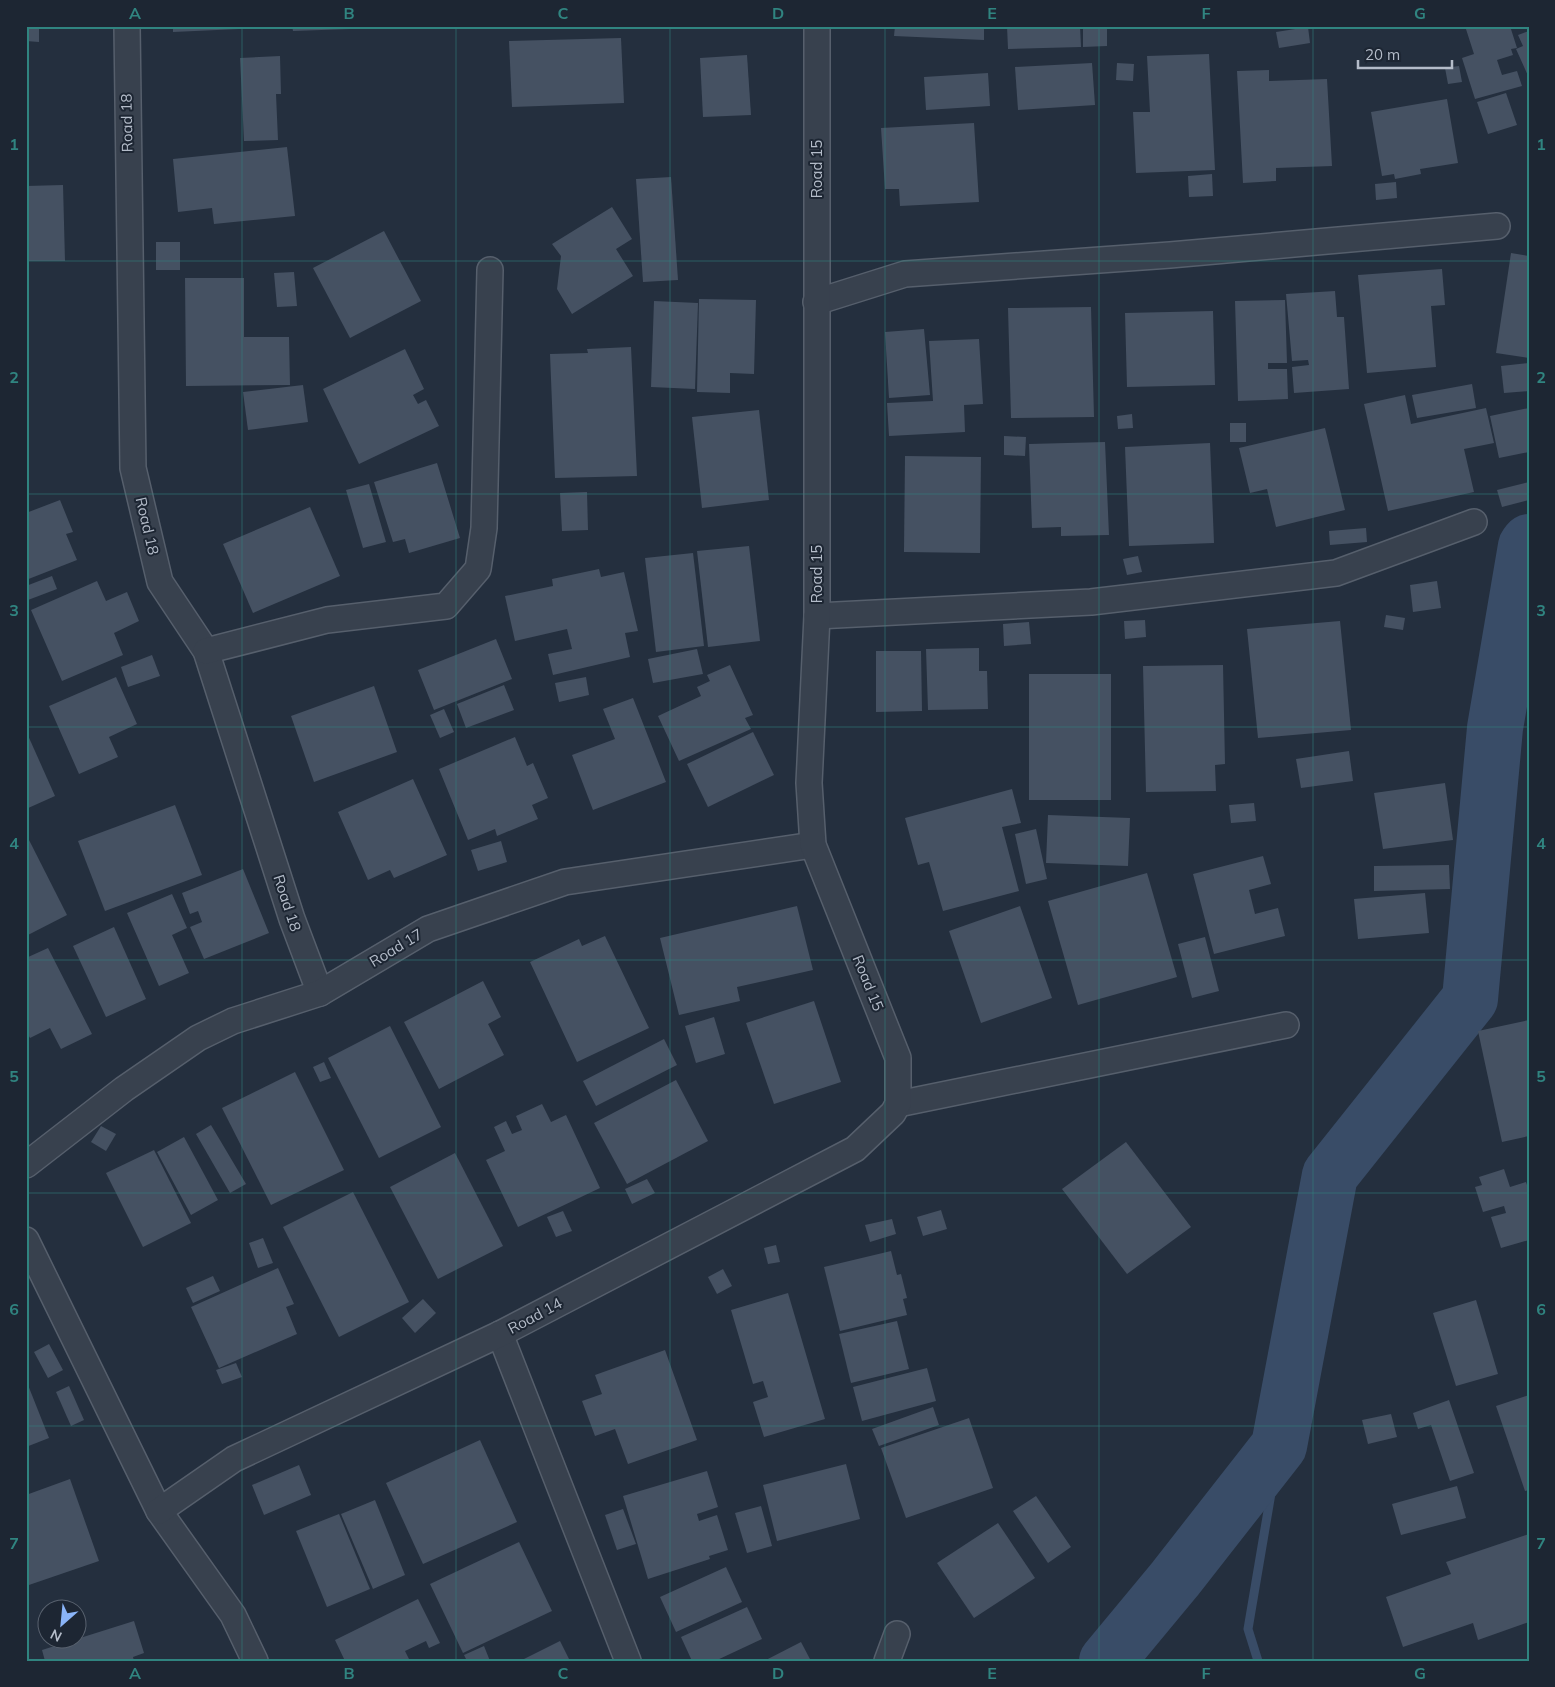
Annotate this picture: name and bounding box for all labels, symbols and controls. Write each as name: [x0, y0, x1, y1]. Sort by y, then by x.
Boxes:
text: A: [129, 3, 141, 23]
text: B: [343, 3, 355, 23]
text: C: [558, 3, 569, 23]
text: D: [772, 3, 784, 23]
text: E: [987, 3, 997, 23]
text: F: [1201, 3, 1211, 23]
text: G: [1414, 3, 1426, 23]
scale bar: [1358, 38, 1451, 70]
text: 20 m: [1365, 45, 1400, 64]
street label: Road 18: [116, 93, 137, 153]
text: 1: [9, 134, 19, 154]
text: 1: [1536, 134, 1546, 154]
street label: Road 15: [807, 140, 826, 198]
text: 2: [9, 367, 19, 387]
text: 2: [1536, 367, 1546, 387]
street label: Road 18: [132, 495, 163, 557]
street label: Road 15: [807, 545, 826, 603]
text: 3: [9, 600, 19, 620]
text: 3: [1536, 600, 1546, 620]
text: 4: [9, 833, 19, 853]
text: 4: [1536, 833, 1546, 853]
street label: Road 18: [269, 872, 306, 934]
street label: Road 17: [366, 924, 426, 971]
street label: Road 15: [849, 952, 888, 1014]
text: 5: [9, 1066, 19, 1086]
text: 5: [1536, 1066, 1546, 1086]
street label: Road 14: [504, 1293, 565, 1338]
text: 6: [9, 1299, 19, 1319]
text: 6: [1536, 1299, 1546, 1319]
text: 7: [9, 1533, 19, 1553]
text: 7: [1536, 1533, 1546, 1553]
north arrow: [38, 1600, 88, 1650]
text: N: [47, 1625, 65, 1646]
text: A: [129, 1663, 141, 1683]
text: B: [343, 1663, 355, 1683]
text: C: [558, 1663, 569, 1683]
text: D: [772, 1663, 784, 1683]
text: E: [987, 1663, 997, 1683]
text: F: [1201, 1663, 1211, 1683]
text: G: [1414, 1663, 1426, 1683]

